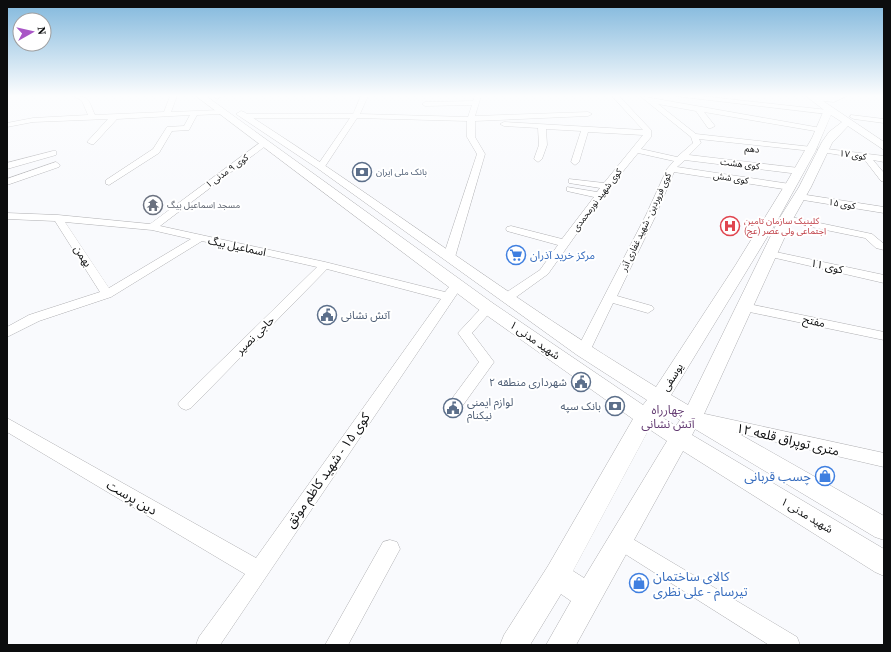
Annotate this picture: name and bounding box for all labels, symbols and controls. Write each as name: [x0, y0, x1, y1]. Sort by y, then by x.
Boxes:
north arrow: [12, 12, 52, 52]
text: N: [33, 26, 49, 36]
street label: دهم: [744, 142, 760, 157]
street label: کوی ۱۷: [839, 147, 868, 163]
street label: کوی ۹ مدنی ۱: [203, 151, 251, 191]
street label: کوی هشت: [720, 156, 761, 172]
bank icon: بانک ملی ایران: [351, 161, 373, 183]
place label: بانک ملی ایران: [376, 166, 427, 178]
street label: کوی شهید نورمحمدی: [569, 166, 625, 234]
street label: کوی شش: [713, 169, 750, 187]
street label: کوی فروردین - شهید غفاری آذر: [617, 170, 674, 274]
temple icon: مسجد اسماعیل بیگ: [142, 194, 164, 216]
street label: کوی ۱۵: [828, 196, 857, 212]
place label: مسجد اسماعیل بیگ: [167, 199, 240, 211]
hospital icon: کلینیک سازمان تامین اجتماعی ولی عصر (عج): [719, 215, 741, 237]
place label: کلینیک سازمان تامین اجتماعی ولی عصر (عج): [744, 215, 826, 238]
street label: اسماعیل بیگ: [207, 233, 267, 260]
street label: بهمن: [70, 243, 95, 270]
supermarket icon: مرکز خرید آذران: [505, 244, 527, 266]
place label: مرکز خرید آذران: [530, 248, 595, 263]
street label: کوی ۱۱: [809, 255, 845, 278]
public building icon: آتش نشانی: [316, 304, 338, 326]
place label: آتش نشانی: [341, 308, 391, 323]
street label: حاجی نصیر: [232, 312, 278, 359]
street label: مفتح: [801, 312, 827, 331]
street label: شهید مدنی ۱: [507, 318, 563, 363]
street label: یوسفی: [658, 360, 687, 394]
public building icon: شهرداری منطقه ۲: [570, 371, 592, 393]
place label: شهرداری منطقه ۲: [489, 375, 567, 390]
place label: لوازم ایمنی نیکنام: [467, 395, 513, 423]
bank icon: بانک سپه: [604, 395, 626, 417]
public building icon: لوازم ایمنی نیکنام: [442, 397, 464, 419]
place label: بانک سپه: [561, 399, 601, 414]
district label: چهارراه آتش نشانی: [641, 402, 695, 432]
street label: کوی ۱۵ - شهید کاظم موثق: [281, 409, 376, 532]
street label: ۱۲ متری توپراق قلعه: [734, 419, 841, 461]
shop icon: چسب قربانی: [814, 465, 836, 487]
place label: چسب قربانی: [744, 468, 811, 486]
street label: دین پرست: [103, 476, 160, 520]
street label: شهید مدنی ۱: [778, 494, 836, 537]
place label: کالای ساختمان تیرسام - علی نظری: [653, 568, 748, 601]
shop icon: کالای ساختمان تیرسام - علی نظری: [628, 572, 650, 594]

